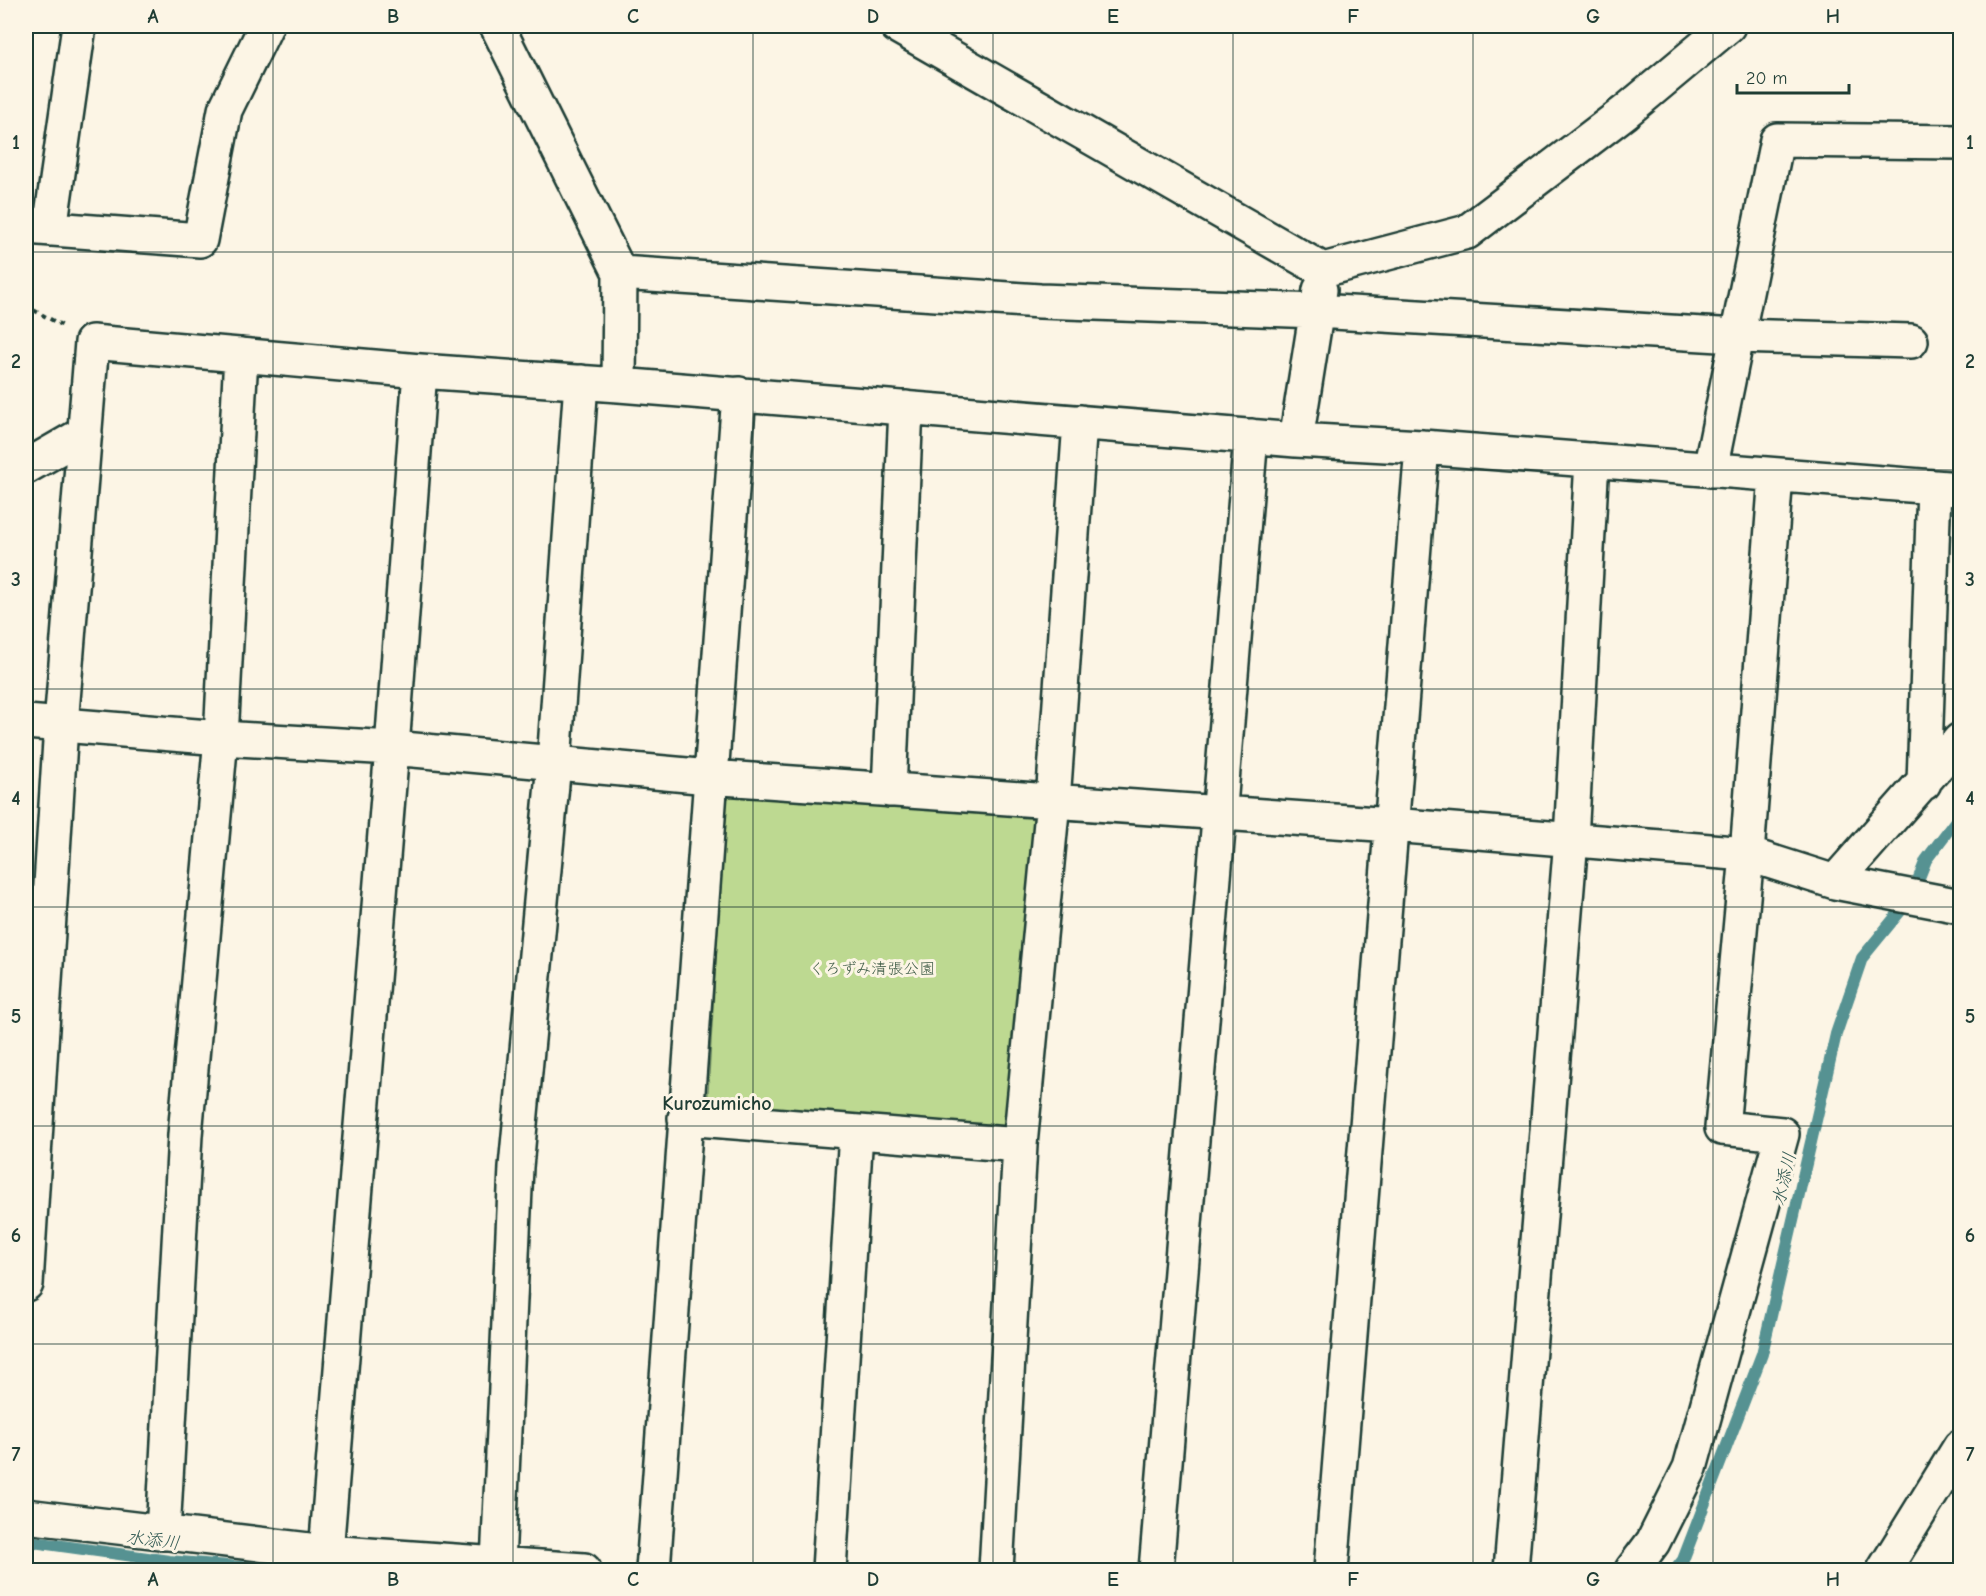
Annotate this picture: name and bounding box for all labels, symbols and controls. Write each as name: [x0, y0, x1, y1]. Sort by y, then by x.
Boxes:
text: A: [147, 5, 159, 28]
text: B: [387, 5, 399, 28]
text: C: [627, 5, 639, 28]
text: D: [867, 5, 879, 28]
text: E: [1107, 5, 1119, 28]
text: F: [1347, 5, 1359, 28]
text: G: [1586, 5, 1600, 28]
text: H: [1826, 5, 1840, 28]
scale bar: [1737, 57, 1850, 95]
text: 20 m: [1746, 68, 1787, 89]
text: 1: [12, 131, 20, 154]
text: 1: [1966, 131, 1974, 154]
text: 2: [11, 350, 21, 373]
text: 2: [1965, 350, 1975, 373]
text: 3: [11, 568, 21, 591]
text: 3: [1965, 568, 1975, 591]
text: 4: [11, 787, 21, 810]
text: 4: [1965, 787, 1975, 810]
park label: くろずみ清張公園: [809, 960, 935, 978]
text: 5: [11, 1005, 21, 1028]
text: 5: [1965, 1005, 1975, 1028]
district label: Kurozumicho: [662, 1092, 772, 1115]
water label: 水添川: [1768, 1150, 1801, 1208]
text: 6: [11, 1224, 21, 1247]
text: 6: [1965, 1224, 1975, 1247]
text: 7: [12, 1443, 21, 1466]
text: 7: [1966, 1443, 1975, 1466]
water label: 水添川: [125, 1527, 181, 1554]
text: A: [147, 1568, 159, 1591]
text: B: [387, 1568, 399, 1591]
text: C: [627, 1568, 639, 1591]
text: D: [867, 1568, 879, 1591]
text: E: [1107, 1568, 1119, 1591]
text: F: [1347, 1568, 1359, 1591]
text: G: [1586, 1568, 1600, 1591]
text: H: [1826, 1568, 1840, 1591]

